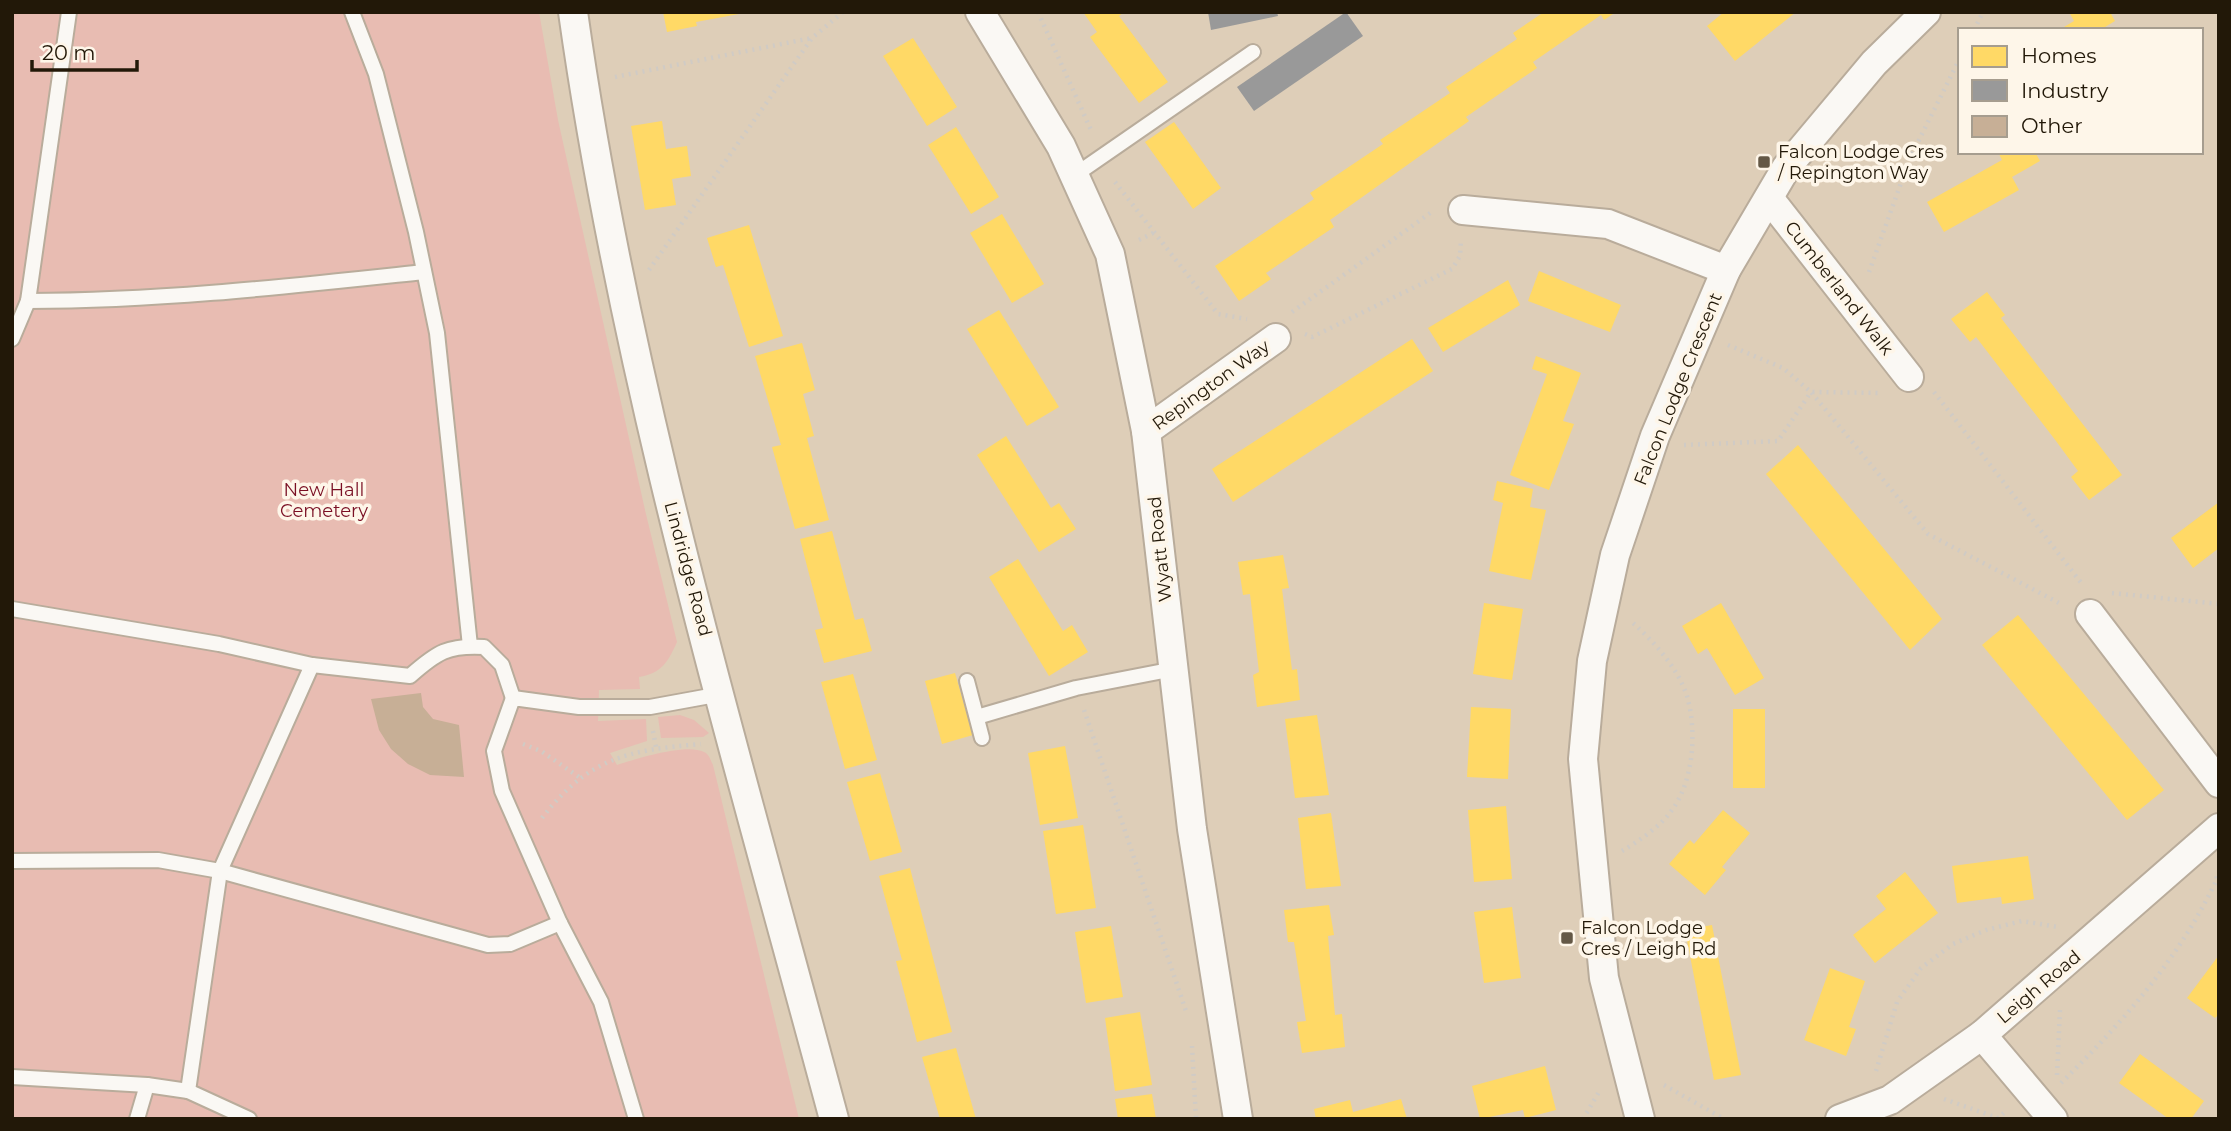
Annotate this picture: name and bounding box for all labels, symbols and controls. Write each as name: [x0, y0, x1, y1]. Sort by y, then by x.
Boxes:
scale bar: [32, 28, 136, 72]
legend: [1958, 28, 2203, 154]
text: 20 m: [42, 40, 96, 65]
text: Homes: [2021, 43, 2096, 68]
text: Industry: [2021, 78, 2109, 103]
text: Other: [2021, 113, 2083, 138]
place label: Falcon Lodge Cres / Repington Way: [1777, 141, 1944, 184]
marker: Falcon Lodge Cres / Repington Way: [1756, 154, 1772, 170]
street label: Cumberland Walk: [1780, 217, 1898, 359]
street label: Falcon Lodge Crescent: [1629, 289, 1727, 489]
street label: Repington Way: [1148, 335, 1274, 435]
park label: New Hall Cemetery: [280, 479, 368, 522]
street label: Wyatt Road: [1144, 495, 1176, 603]
street label: Lindridge Road: [659, 499, 717, 639]
place label: Falcon Lodge Cres / Leigh Rd: [1581, 917, 1716, 960]
marker: Falcon Lodge Cres / Leigh Rd: [1559, 930, 1575, 946]
street label: Leigh Road: [1993, 946, 2085, 1028]

